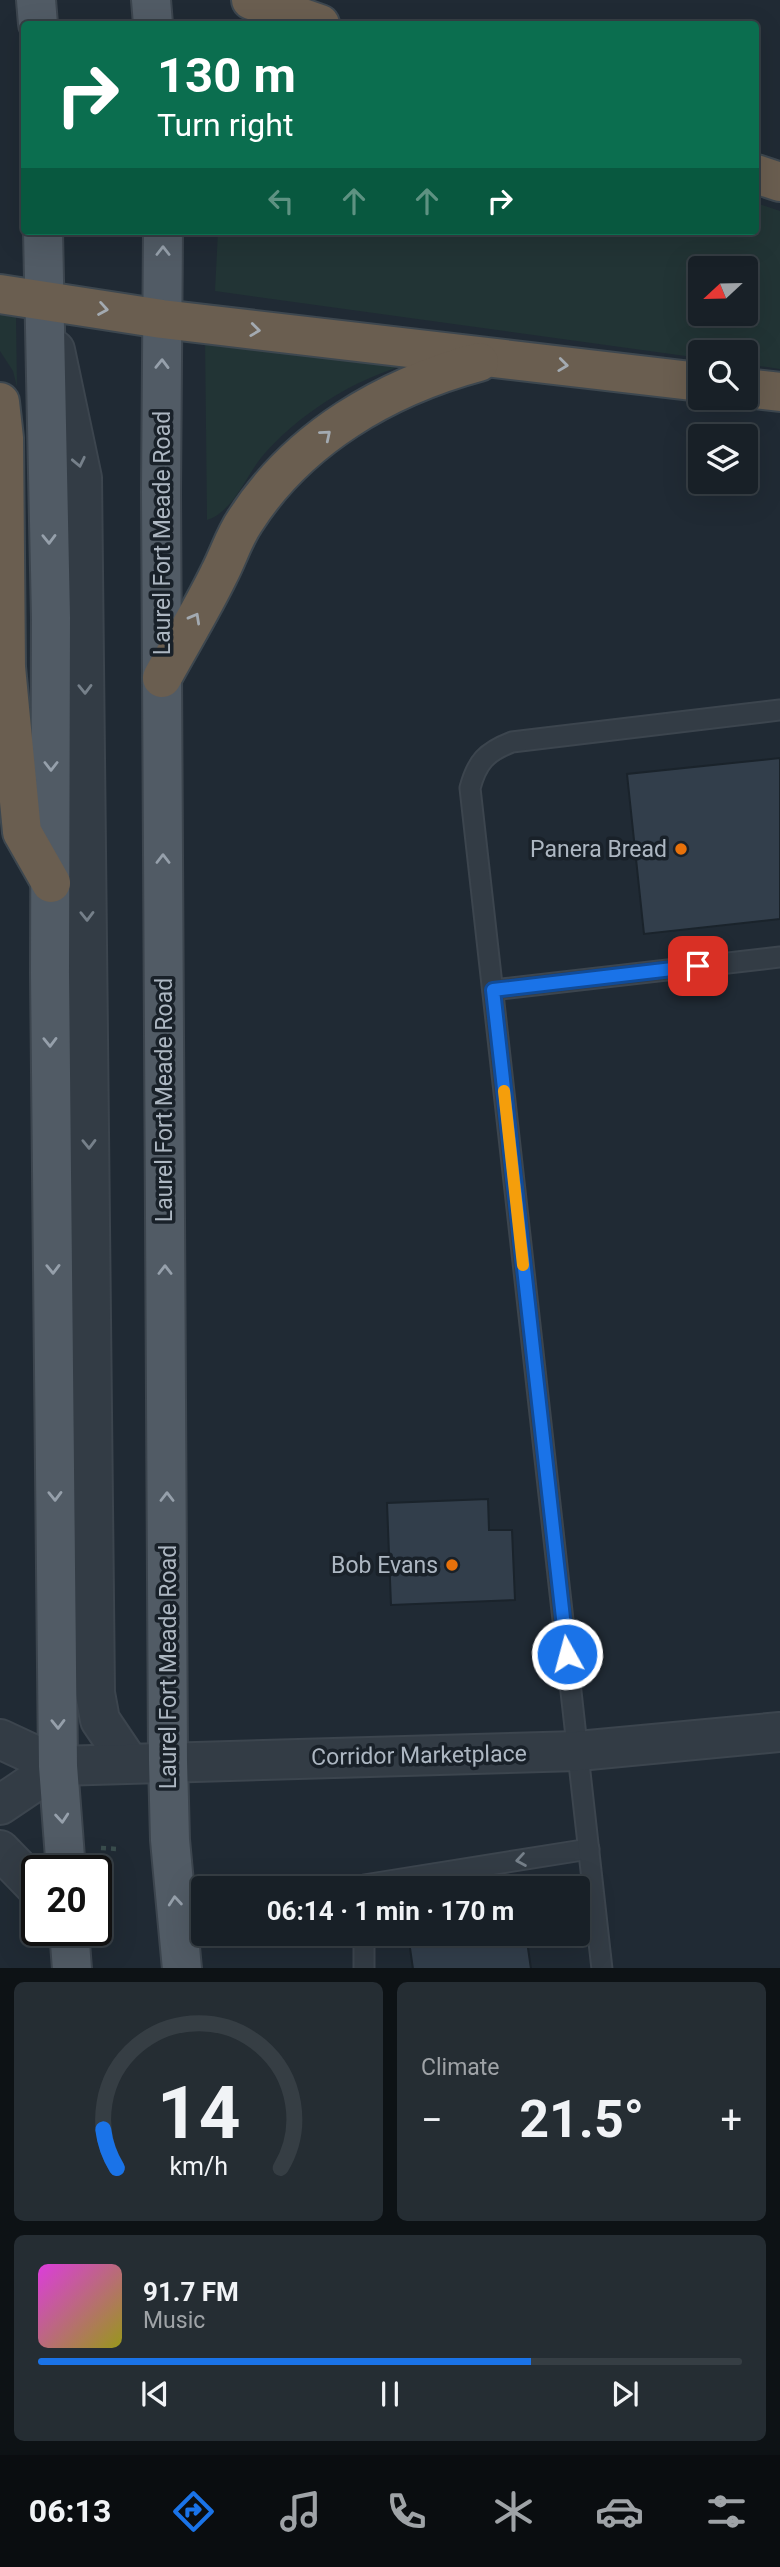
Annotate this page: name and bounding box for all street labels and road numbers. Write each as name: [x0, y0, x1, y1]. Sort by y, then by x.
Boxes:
street label: Laurel Fort Meade Road: [149, 411, 176, 655]
street label: Laurel Fort Meade Road: [151, 978, 178, 1222]
street label: Laurel Fort Meade Road: [155, 1545, 182, 1789]
street label: Corridor Marketplace: [311, 1740, 527, 1771]

